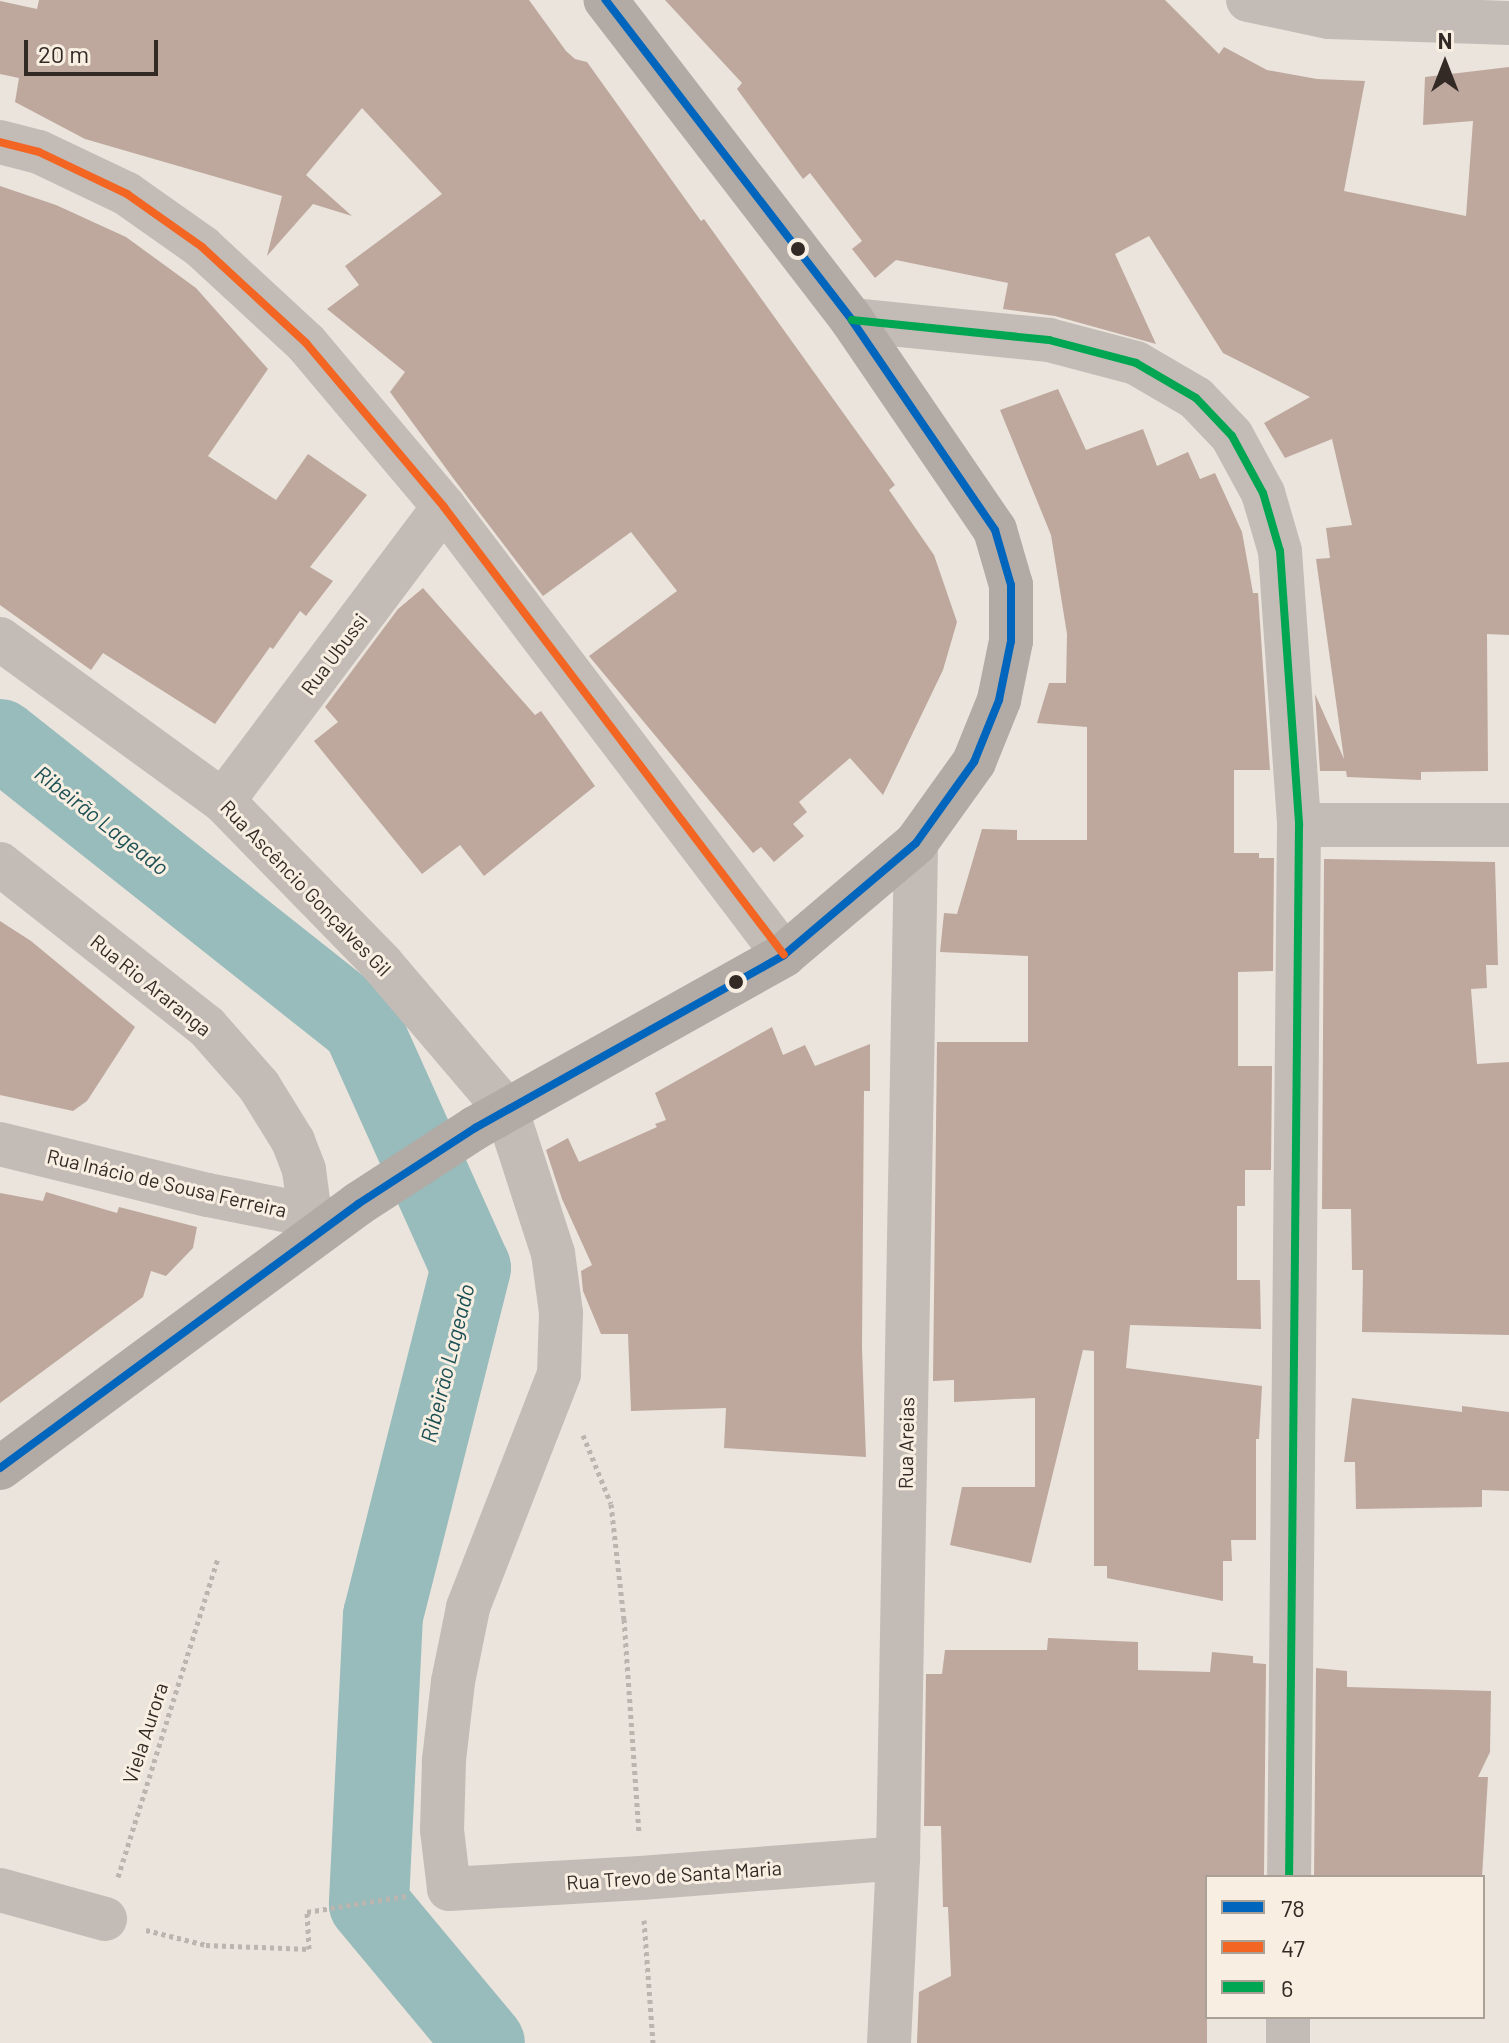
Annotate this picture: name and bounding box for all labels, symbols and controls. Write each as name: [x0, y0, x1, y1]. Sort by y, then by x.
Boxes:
scale bar: [28, 24, 162, 74]
north arrow: [1405, 24, 1485, 104]
text: N: [1438, 27, 1452, 53]
text: 20 m: [38, 39, 89, 68]
unlabelled marker: [790, 241, 806, 257]
street label: Rua Ubussi: [296, 609, 372, 699]
water label: Ribeirão Lageado: [30, 760, 174, 880]
street label: Rua Ascêncio Gonçalves Gil: [216, 795, 396, 981]
street label: Rua Rio Araranga: [86, 929, 216, 1041]
unlabelled marker: [728, 974, 744, 990]
street label: Rua Inácio de Sousa Ferreira: [45, 1144, 289, 1222]
water label: Ribeirão Lageado: [415, 1281, 479, 1445]
street label: Rua Areias: [893, 1397, 919, 1489]
street label: Viela Aurora: [117, 1679, 173, 1787]
street label: Rua Trevo de Santa Maria: [565, 1855, 783, 1895]
legend: [1205, 1875, 1485, 2019]
text: 78: [1281, 1893, 1305, 1922]
text: 47: [1281, 1933, 1305, 1962]
text: 6: [1281, 1973, 1293, 2002]

